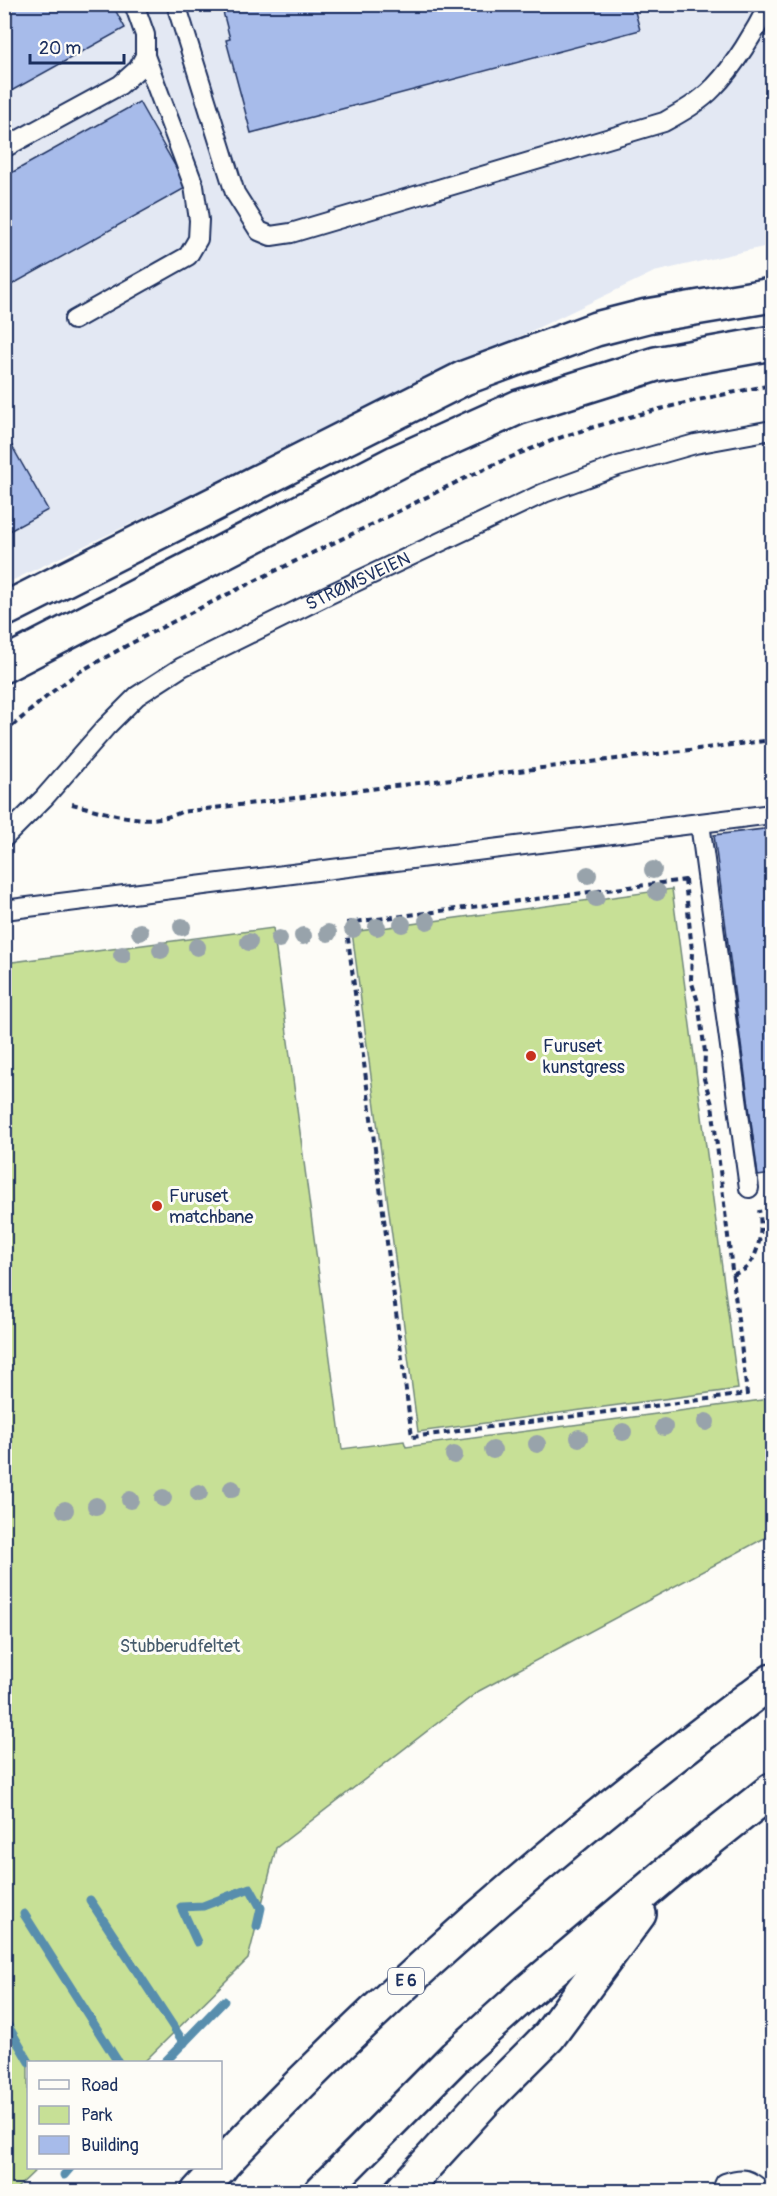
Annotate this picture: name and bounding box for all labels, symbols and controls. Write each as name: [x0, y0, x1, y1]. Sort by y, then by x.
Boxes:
scale bar: [30, 27, 124, 65]
text: 20 m: [39, 37, 81, 60]
street label: STRØMSVEIEN: [302, 546, 414, 616]
place label: Furuset kunstgress: [543, 1035, 625, 1079]
marker: Furuset kunstgress: [524, 1049, 538, 1063]
place label: Furuset matchbane: [169, 1185, 254, 1229]
marker: Furuset matchbane: [150, 1199, 164, 1213]
park label: Stubberudfeltet: [120, 1635, 241, 1658]
road number: E 6: [388, 1968, 424, 1994]
legend: [27, 2061, 222, 2169]
text: Road: [81, 2074, 118, 2097]
text: Park: [81, 2104, 113, 2127]
text: Building: [81, 2134, 139, 2157]

